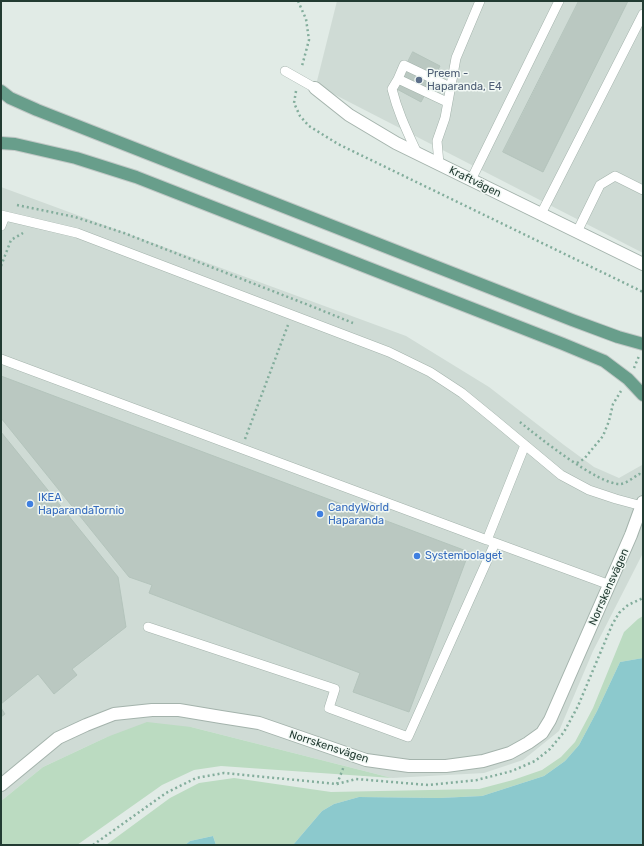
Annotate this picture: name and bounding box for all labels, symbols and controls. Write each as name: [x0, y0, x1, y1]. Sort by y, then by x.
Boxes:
place label: Preem - Haparanda, E4: [427, 67, 502, 93]
marker: Preem - Haparanda, E4: [414, 75, 424, 85]
street label: Kraftvägen: [447, 164, 503, 200]
place label: IKEA HaparandaTornio: [38, 491, 124, 517]
marker: IKEA HaparandaTornio: [25, 499, 35, 509]
place label: CandyWorld Haparanda: [328, 501, 389, 527]
marker: CandyWorld Haparanda: [315, 509, 325, 519]
street label: Norrskensvägen: [586, 546, 632, 628]
place label: Systembolaget: [425, 549, 502, 563]
marker: Systembolaget: [412, 551, 422, 561]
street label: Norrskensvägen: [288, 728, 370, 766]

